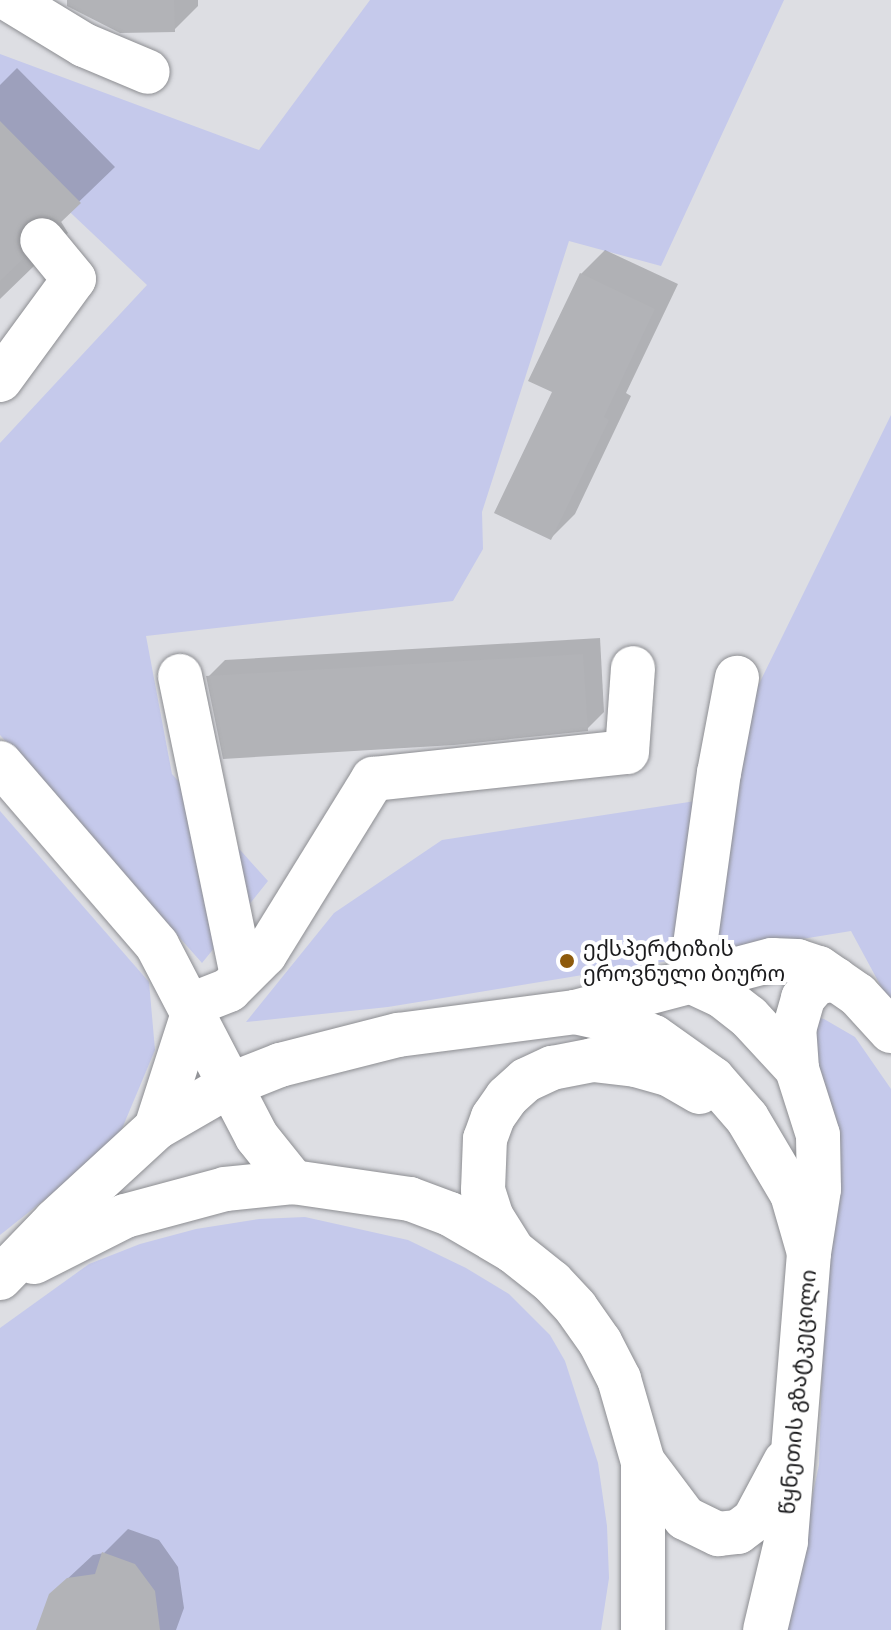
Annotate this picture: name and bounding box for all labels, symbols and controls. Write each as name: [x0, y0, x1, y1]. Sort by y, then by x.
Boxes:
place label: ექსპერტიზის ეროვნული ბიურო: [583, 935, 785, 986]
marker: ექსპერტიზის ეროვნული ბიურო: [558, 952, 576, 970]
street label: წყნეთის გზატკეცილი: [774, 1268, 822, 1516]

